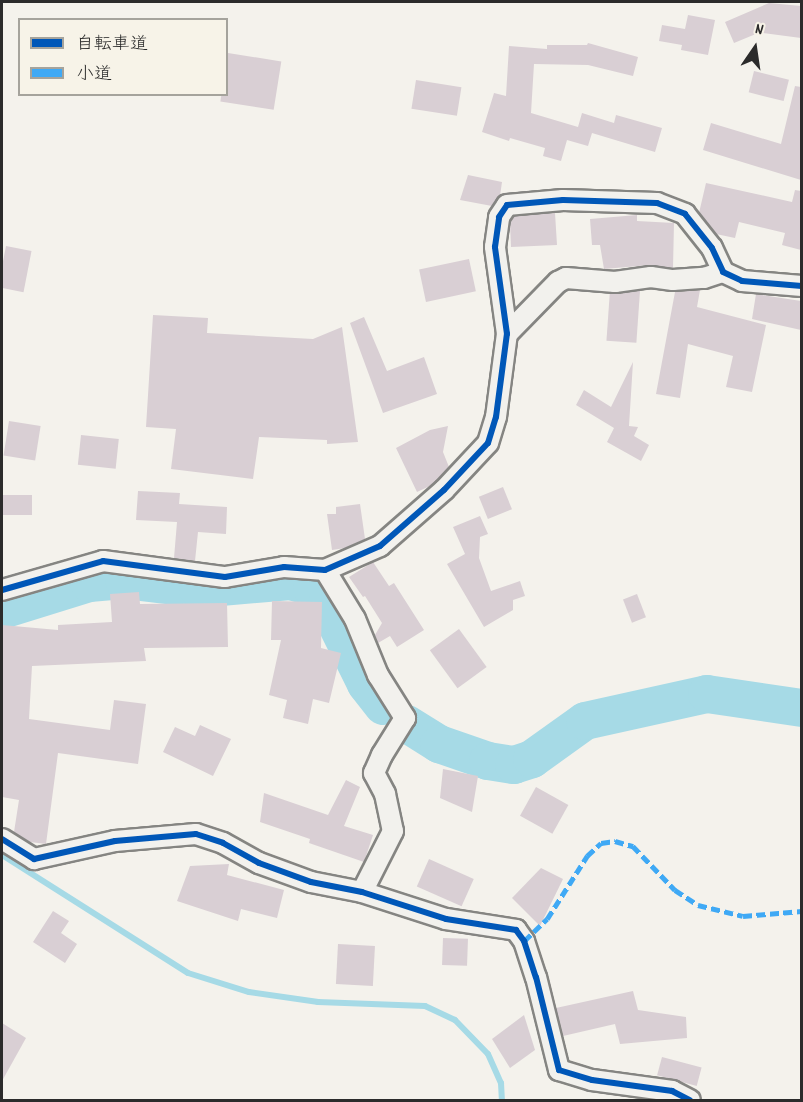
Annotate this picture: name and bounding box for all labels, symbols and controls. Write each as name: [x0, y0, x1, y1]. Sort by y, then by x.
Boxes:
legend: [18, 18, 228, 96]
north arrow: [725, 18, 785, 78]
text: N: [753, 18, 766, 42]
text: 自転車道: [76, 33, 148, 58]
text: 小道: [76, 63, 112, 88]

